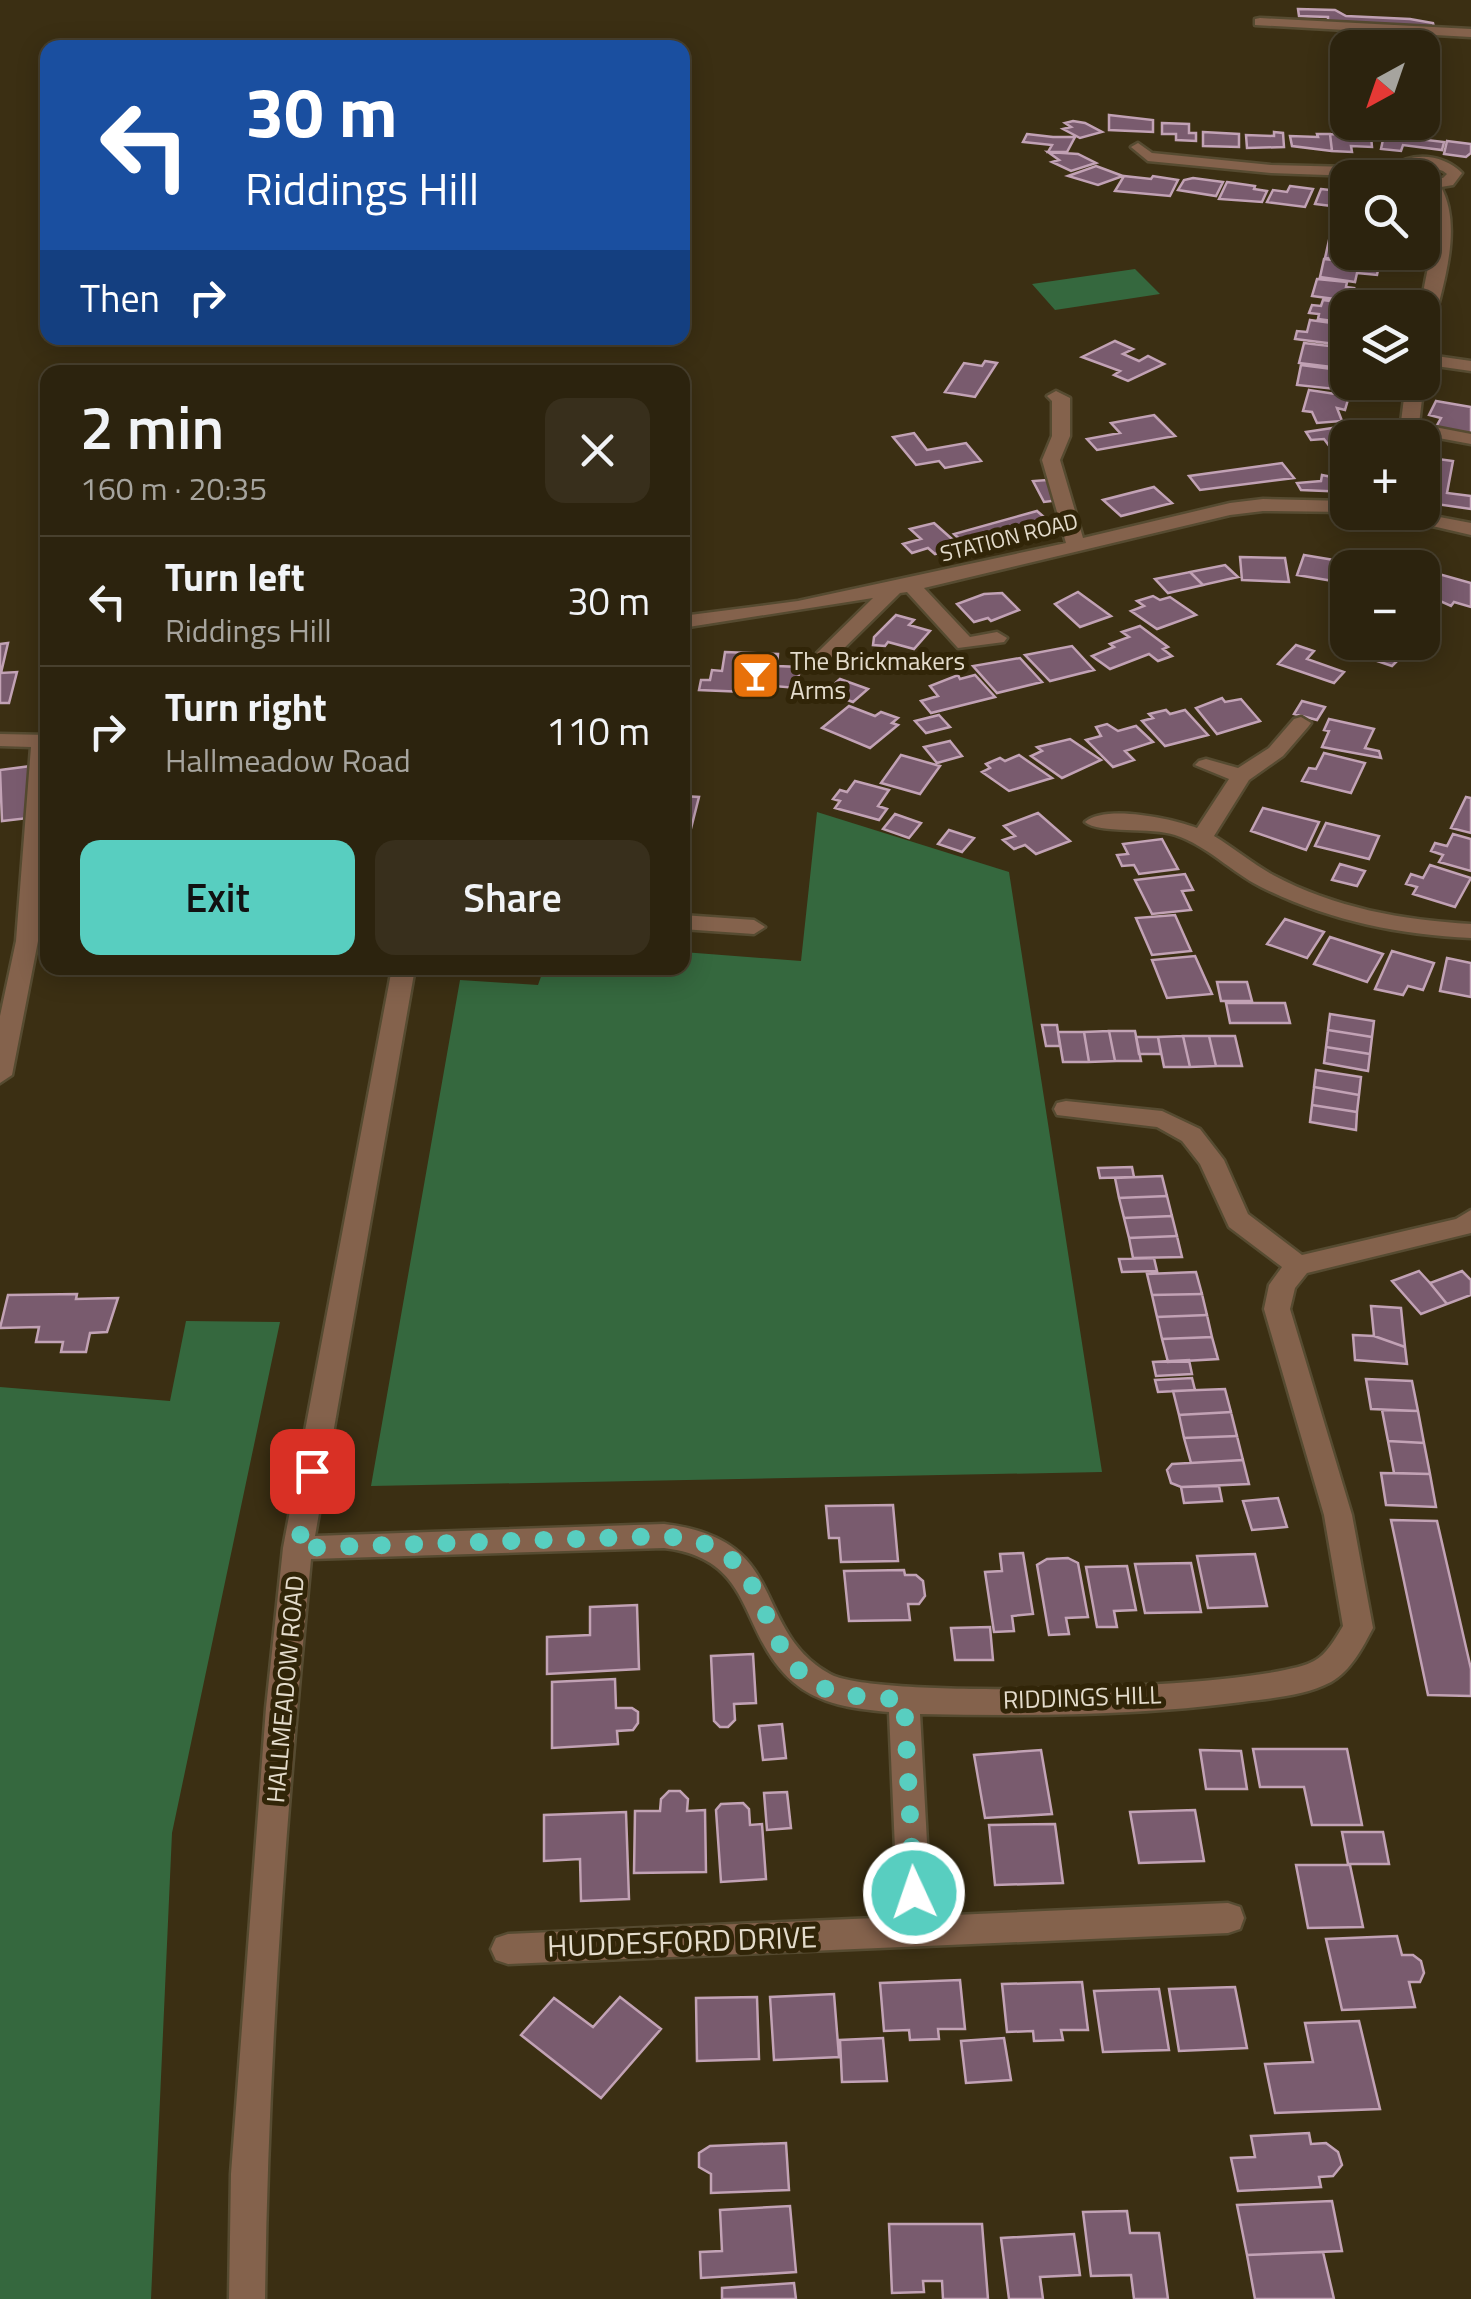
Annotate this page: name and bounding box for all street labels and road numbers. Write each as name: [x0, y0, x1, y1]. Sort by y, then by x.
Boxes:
street label: STATION ROAD: [937, 503, 1081, 571]
street label: HALLMEADOW ROAD: [256, 1574, 314, 1804]
street label: RIDDINGS HILL: [1002, 1675, 1162, 1719]
street label: HUDDESFORD DRIVE: [546, 1913, 818, 1969]

